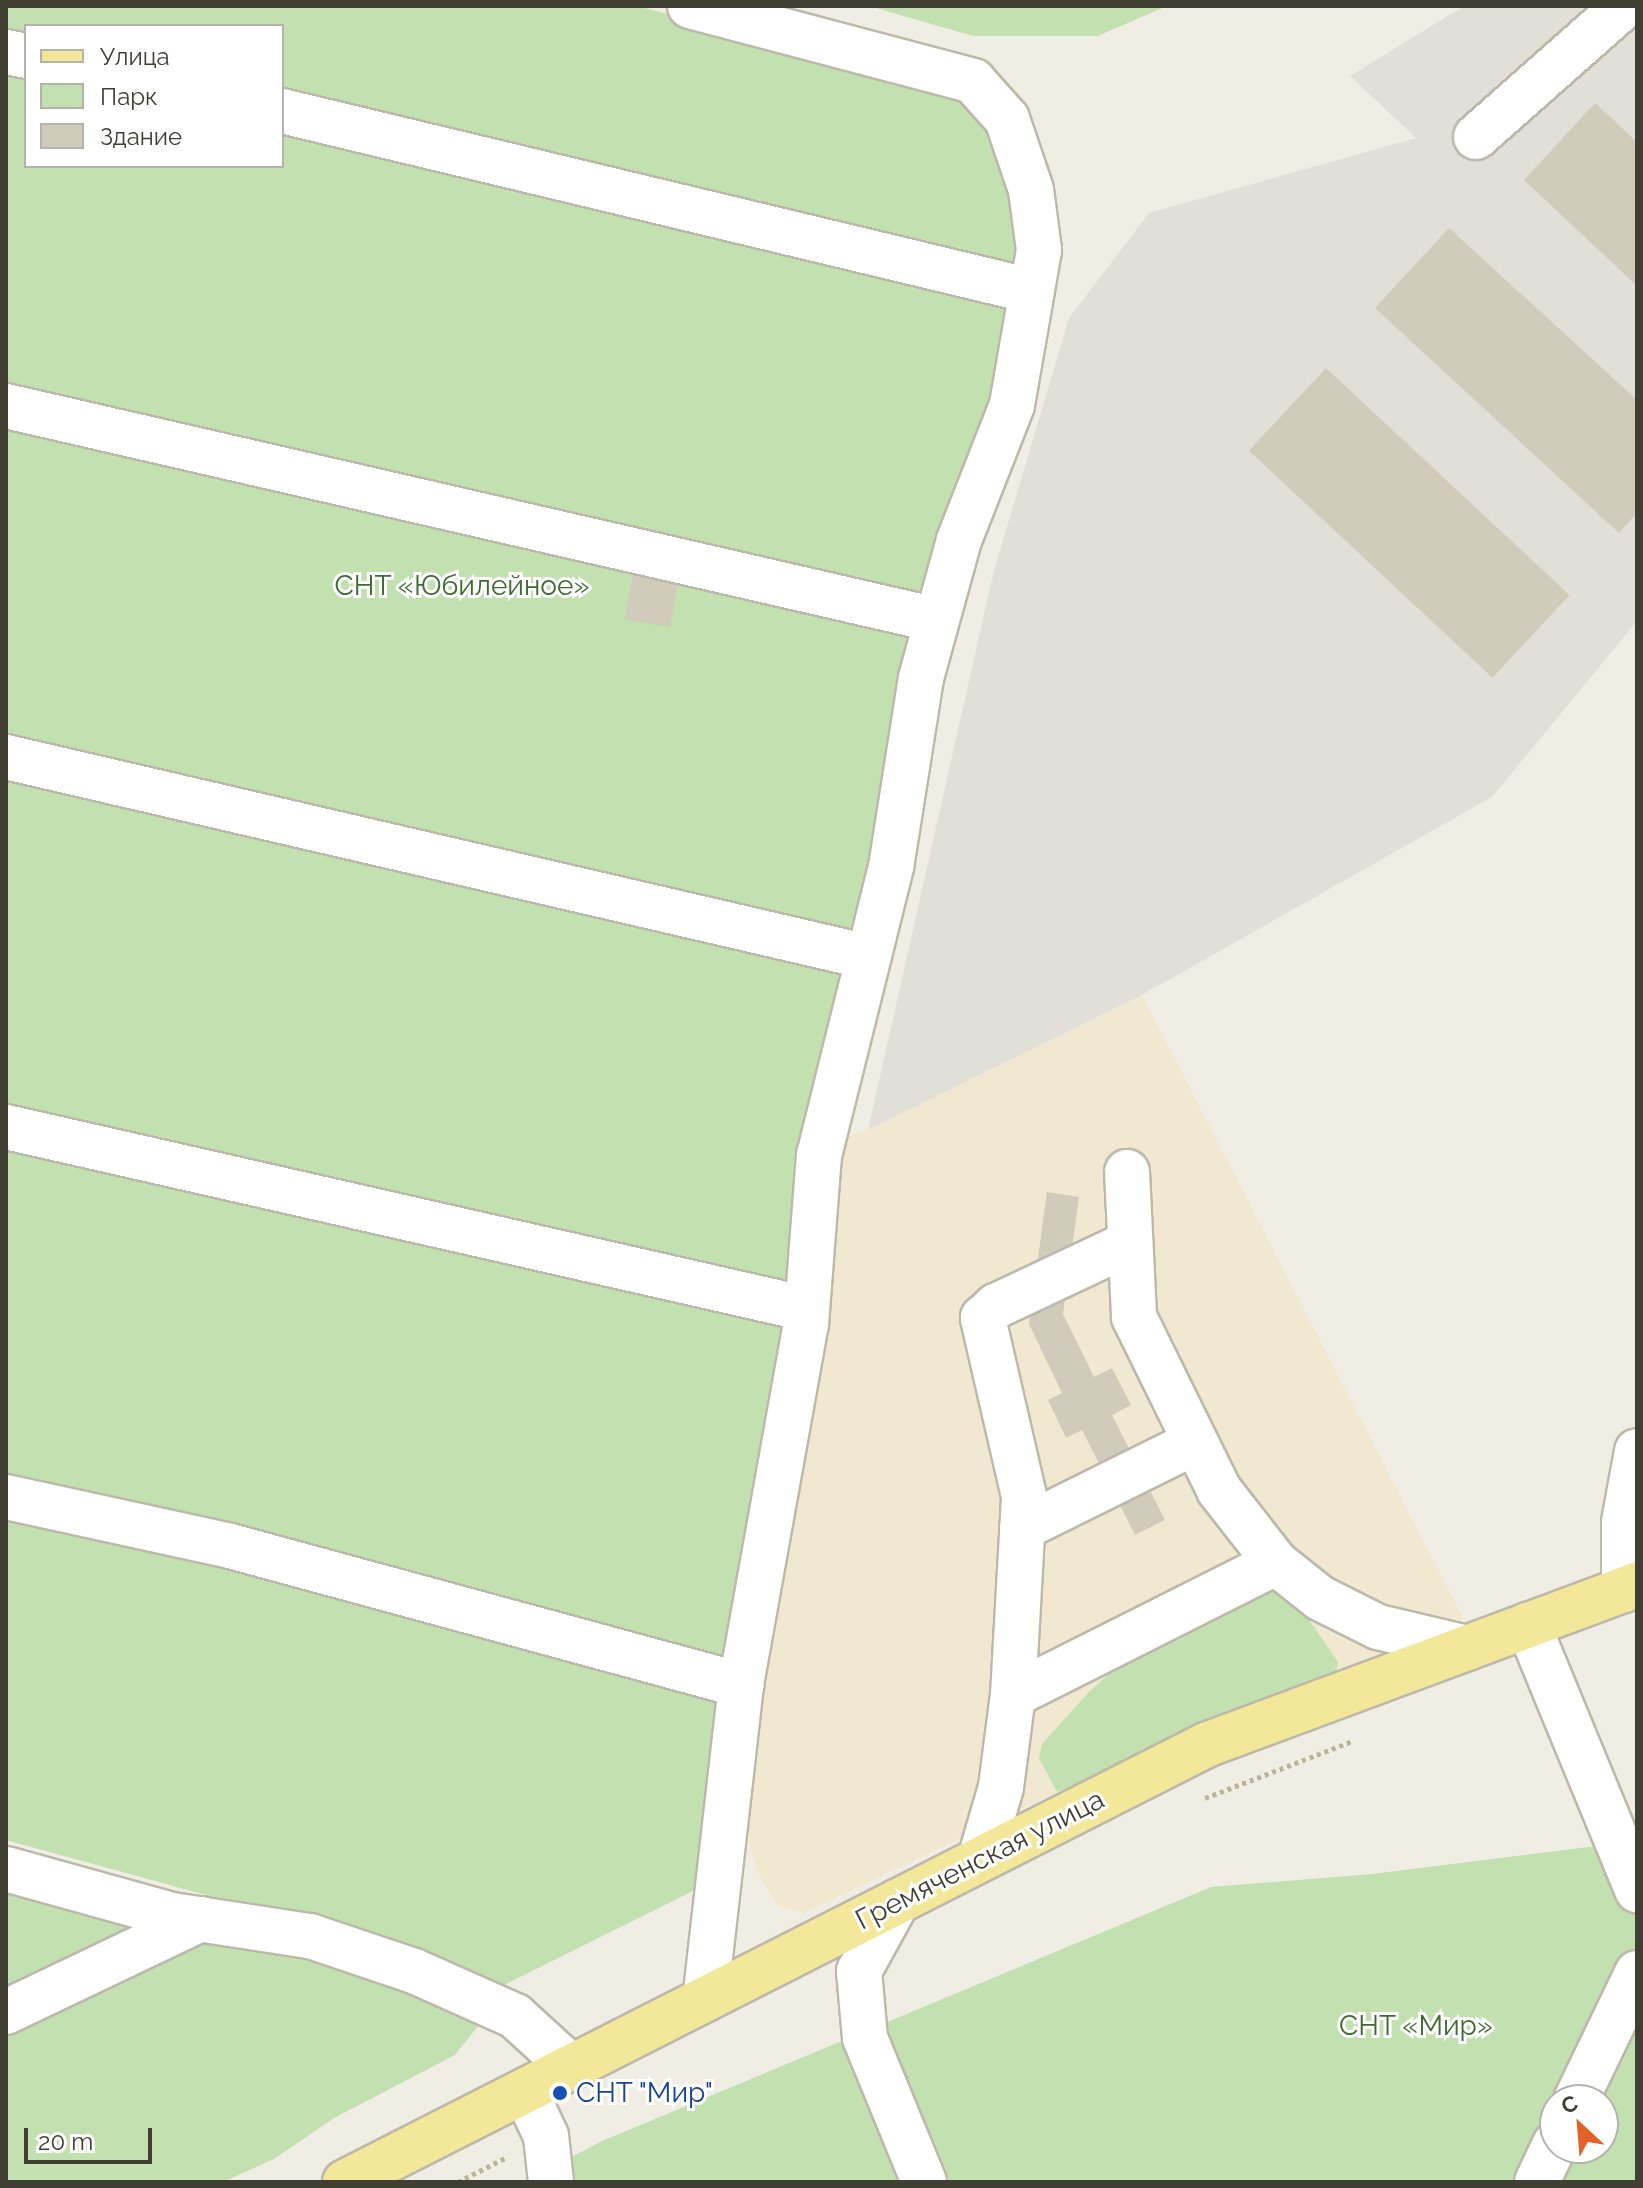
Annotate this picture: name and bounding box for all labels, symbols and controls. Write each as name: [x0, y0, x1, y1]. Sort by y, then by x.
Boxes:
legend: [24, 24, 284, 168]
text: Улица: [100, 42, 170, 71]
text: Парк: [100, 82, 158, 111]
text: Здание: [100, 122, 182, 151]
park label: СНТ «Юбилейное»: [334, 569, 590, 603]
street label: Гремяченская улица: [850, 1782, 1110, 1938]
park label: СНТ «Мир»: [1339, 2009, 1493, 2043]
place label: СНТ "Мир": [576, 2076, 714, 2110]
marker: СНТ "Мир": [551, 2084, 569, 2102]
north arrow: [1539, 2084, 1619, 2164]
text: С: [1557, 2089, 1582, 2119]
scale bar: [28, 2112, 156, 2162]
text: 20 m: [38, 2127, 93, 2156]

